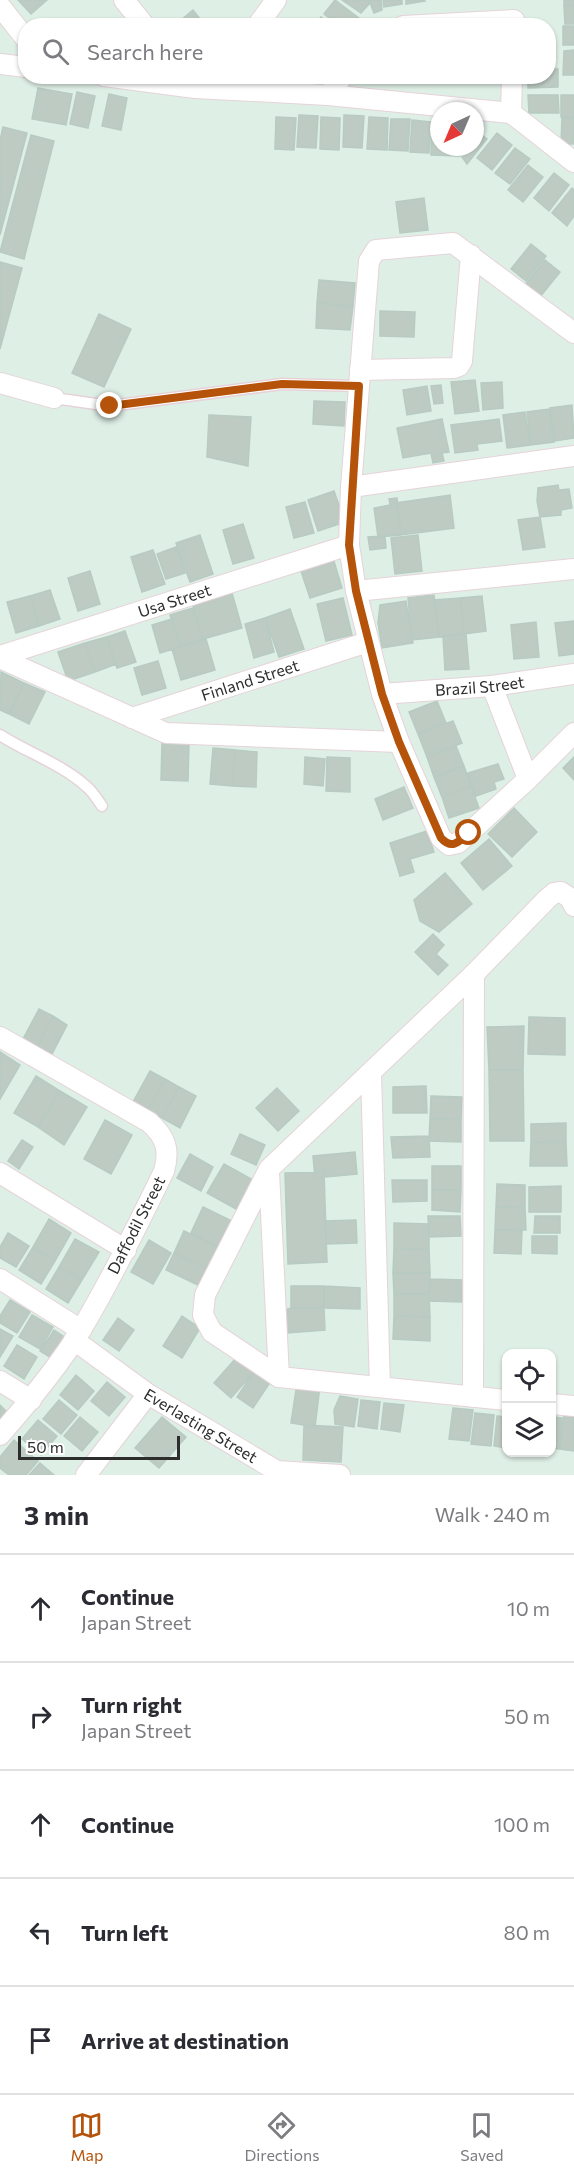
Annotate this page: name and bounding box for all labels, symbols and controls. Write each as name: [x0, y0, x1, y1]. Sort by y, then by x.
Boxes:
search box: [18, 18, 556, 84]
icon: search: [39, 35, 72, 68]
text: Search here: [87, 38, 203, 65]
north arrow: [430, 102, 484, 156]
route end: [96, 392, 122, 418]
street label: Usa Street: [135, 579, 214, 621]
street label: Finland Street: [199, 655, 302, 704]
street label: Brazil Street: [434, 671, 526, 699]
route start: [455, 819, 481, 845]
street label: Daffodil Street: [103, 1172, 169, 1277]
map controls: [502, 1349, 556, 1457]
button: locate: [502, 1349, 556, 1403]
street label: Everlasting Street: [141, 1384, 261, 1466]
button: layers: [502, 1403, 556, 1457]
scale bar: [18, 1433, 180, 1460]
text: 50 m: [27, 1437, 64, 1456]
text: 3 min: [24, 1499, 89, 1530]
text: Walk · 240 m: [435, 1502, 550, 1526]
text: Continue: [81, 1583, 174, 1610]
icon: ahead: [24, 1592, 57, 1625]
text: 10 m: [507, 1596, 550, 1620]
text: Japan Street: [81, 1610, 191, 1634]
text: Turn right: [81, 1691, 182, 1718]
icon: right: [24, 1700, 57, 1733]
text: 50 m: [504, 1704, 550, 1728]
text: Japan Street: [81, 1718, 191, 1742]
icon: ahead: [24, 1808, 57, 1841]
text: Continue: [81, 1811, 174, 1838]
text: 100 m: [494, 1812, 550, 1836]
icon: left: [24, 1916, 57, 1949]
text: Turn left: [81, 1919, 168, 1946]
text: 80 m: [504, 1920, 550, 1944]
icon: arrive: [24, 2024, 57, 2057]
text: Arrive at destination: [81, 2027, 289, 2054]
tab: Map: [70, 2109, 103, 2164]
tab: Directions: [244, 2109, 319, 2164]
tab: Saved: [460, 2109, 504, 2164]

